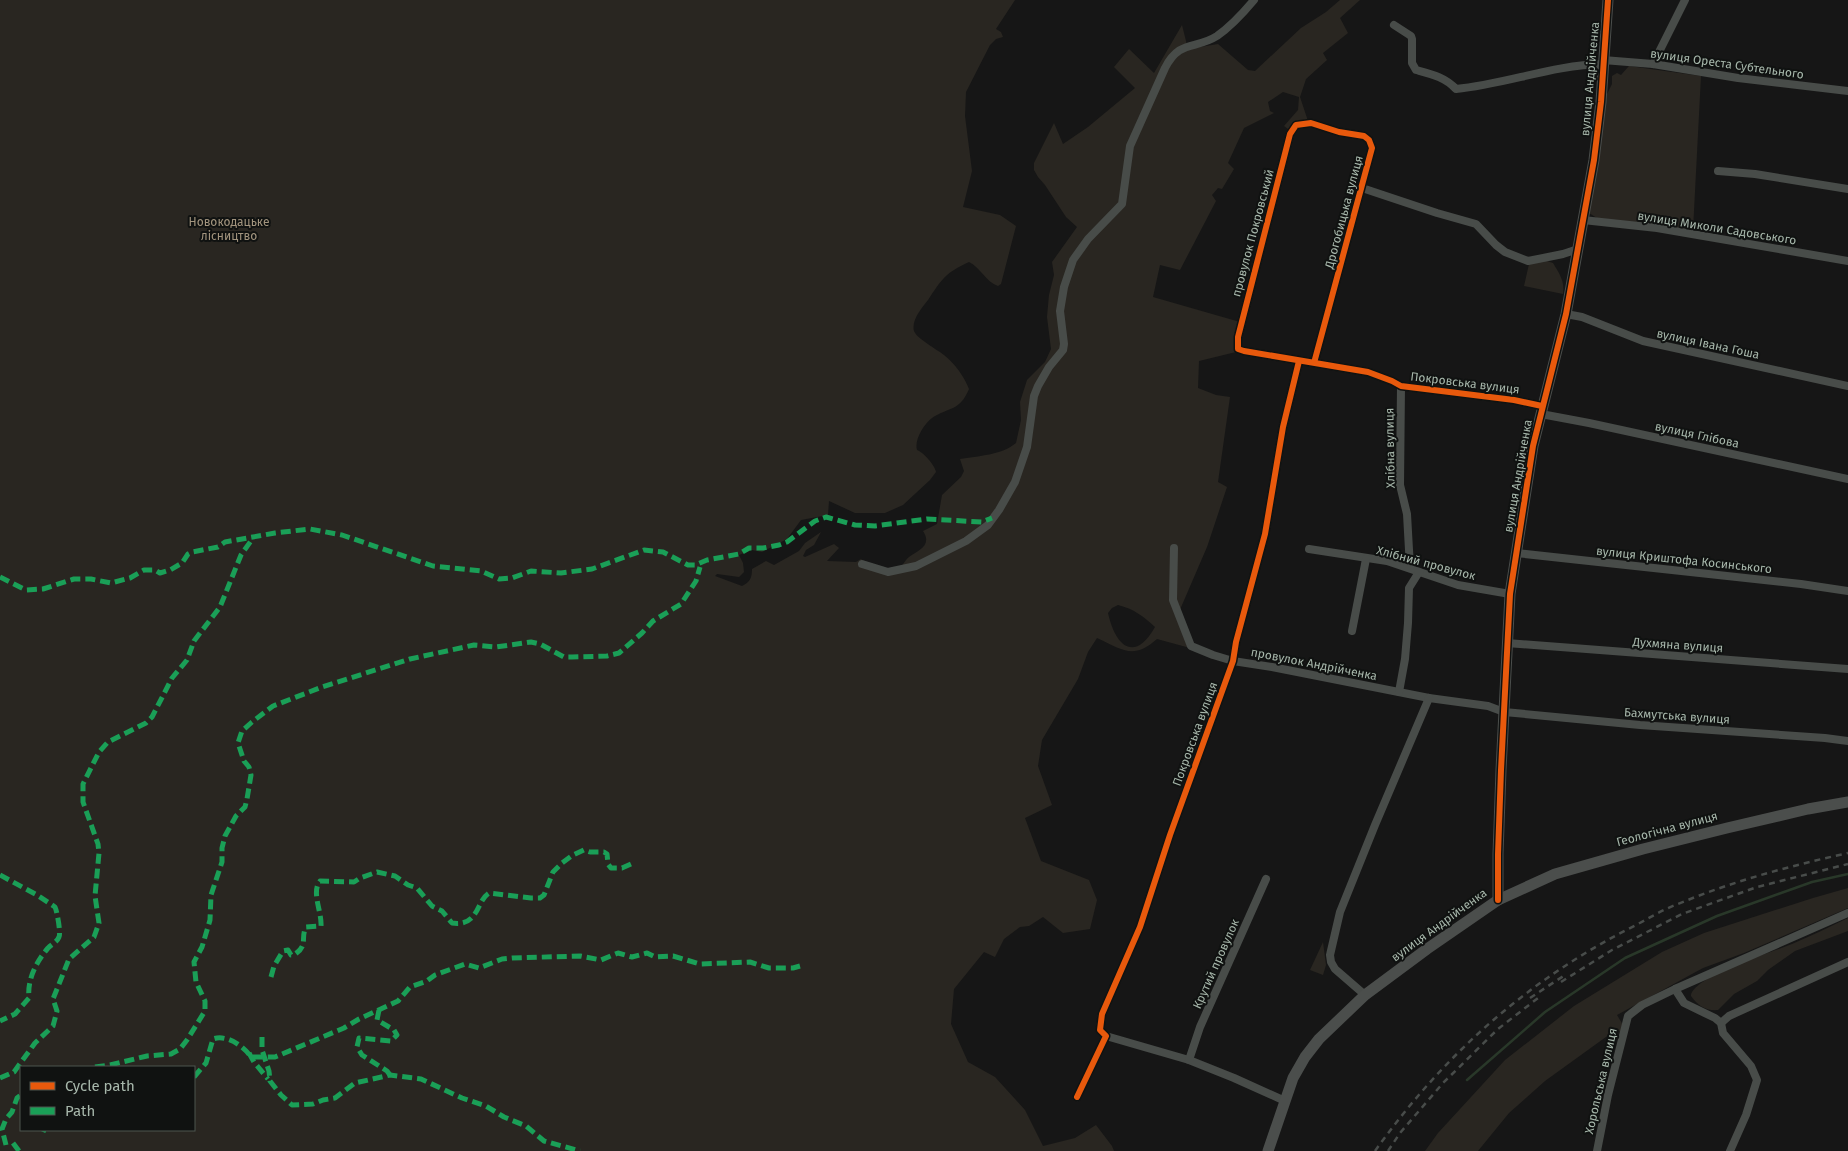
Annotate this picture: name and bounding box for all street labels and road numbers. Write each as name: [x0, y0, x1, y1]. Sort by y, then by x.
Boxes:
street label: вулиця Андрійченка: [1578, 21, 1602, 137]
street label: вулиця Ореста Субтельного: [1649, 46, 1805, 82]
street label: Дрогобицька вулиця: [1322, 154, 1366, 271]
street label: провулок Покровський: [1229, 168, 1277, 298]
street label: вулиця Миколи Садовського: [1637, 209, 1797, 247]
street label: вулиця Івана Гоша: [1655, 326, 1761, 362]
street label: Покровська вулиця: [1410, 369, 1520, 397]
street label: Хлібна вулиця: [1382, 408, 1398, 488]
street label: вулиця Андрійченка: [1501, 418, 1535, 534]
street label: вулиця Глібова: [1654, 419, 1740, 451]
street label: Хлібний провулок: [1375, 543, 1478, 583]
street label: вулиця Криштофа Косинського: [1595, 544, 1773, 576]
street label: Духмяна вулиця: [1631, 635, 1724, 655]
street label: провулок Андрійченка: [1250, 645, 1378, 683]
street label: Покровська вулиця: [1170, 680, 1220, 788]
street label: Бахмутська вулиця: [1624, 705, 1730, 727]
street label: Геологічна вулиця: [1615, 809, 1719, 849]
street label: вулиця Андрійченка: [1389, 886, 1489, 964]
street label: Крутий провулок: [1190, 916, 1242, 1011]
street label: Хорольська вулиця: [1582, 1027, 1620, 1135]

